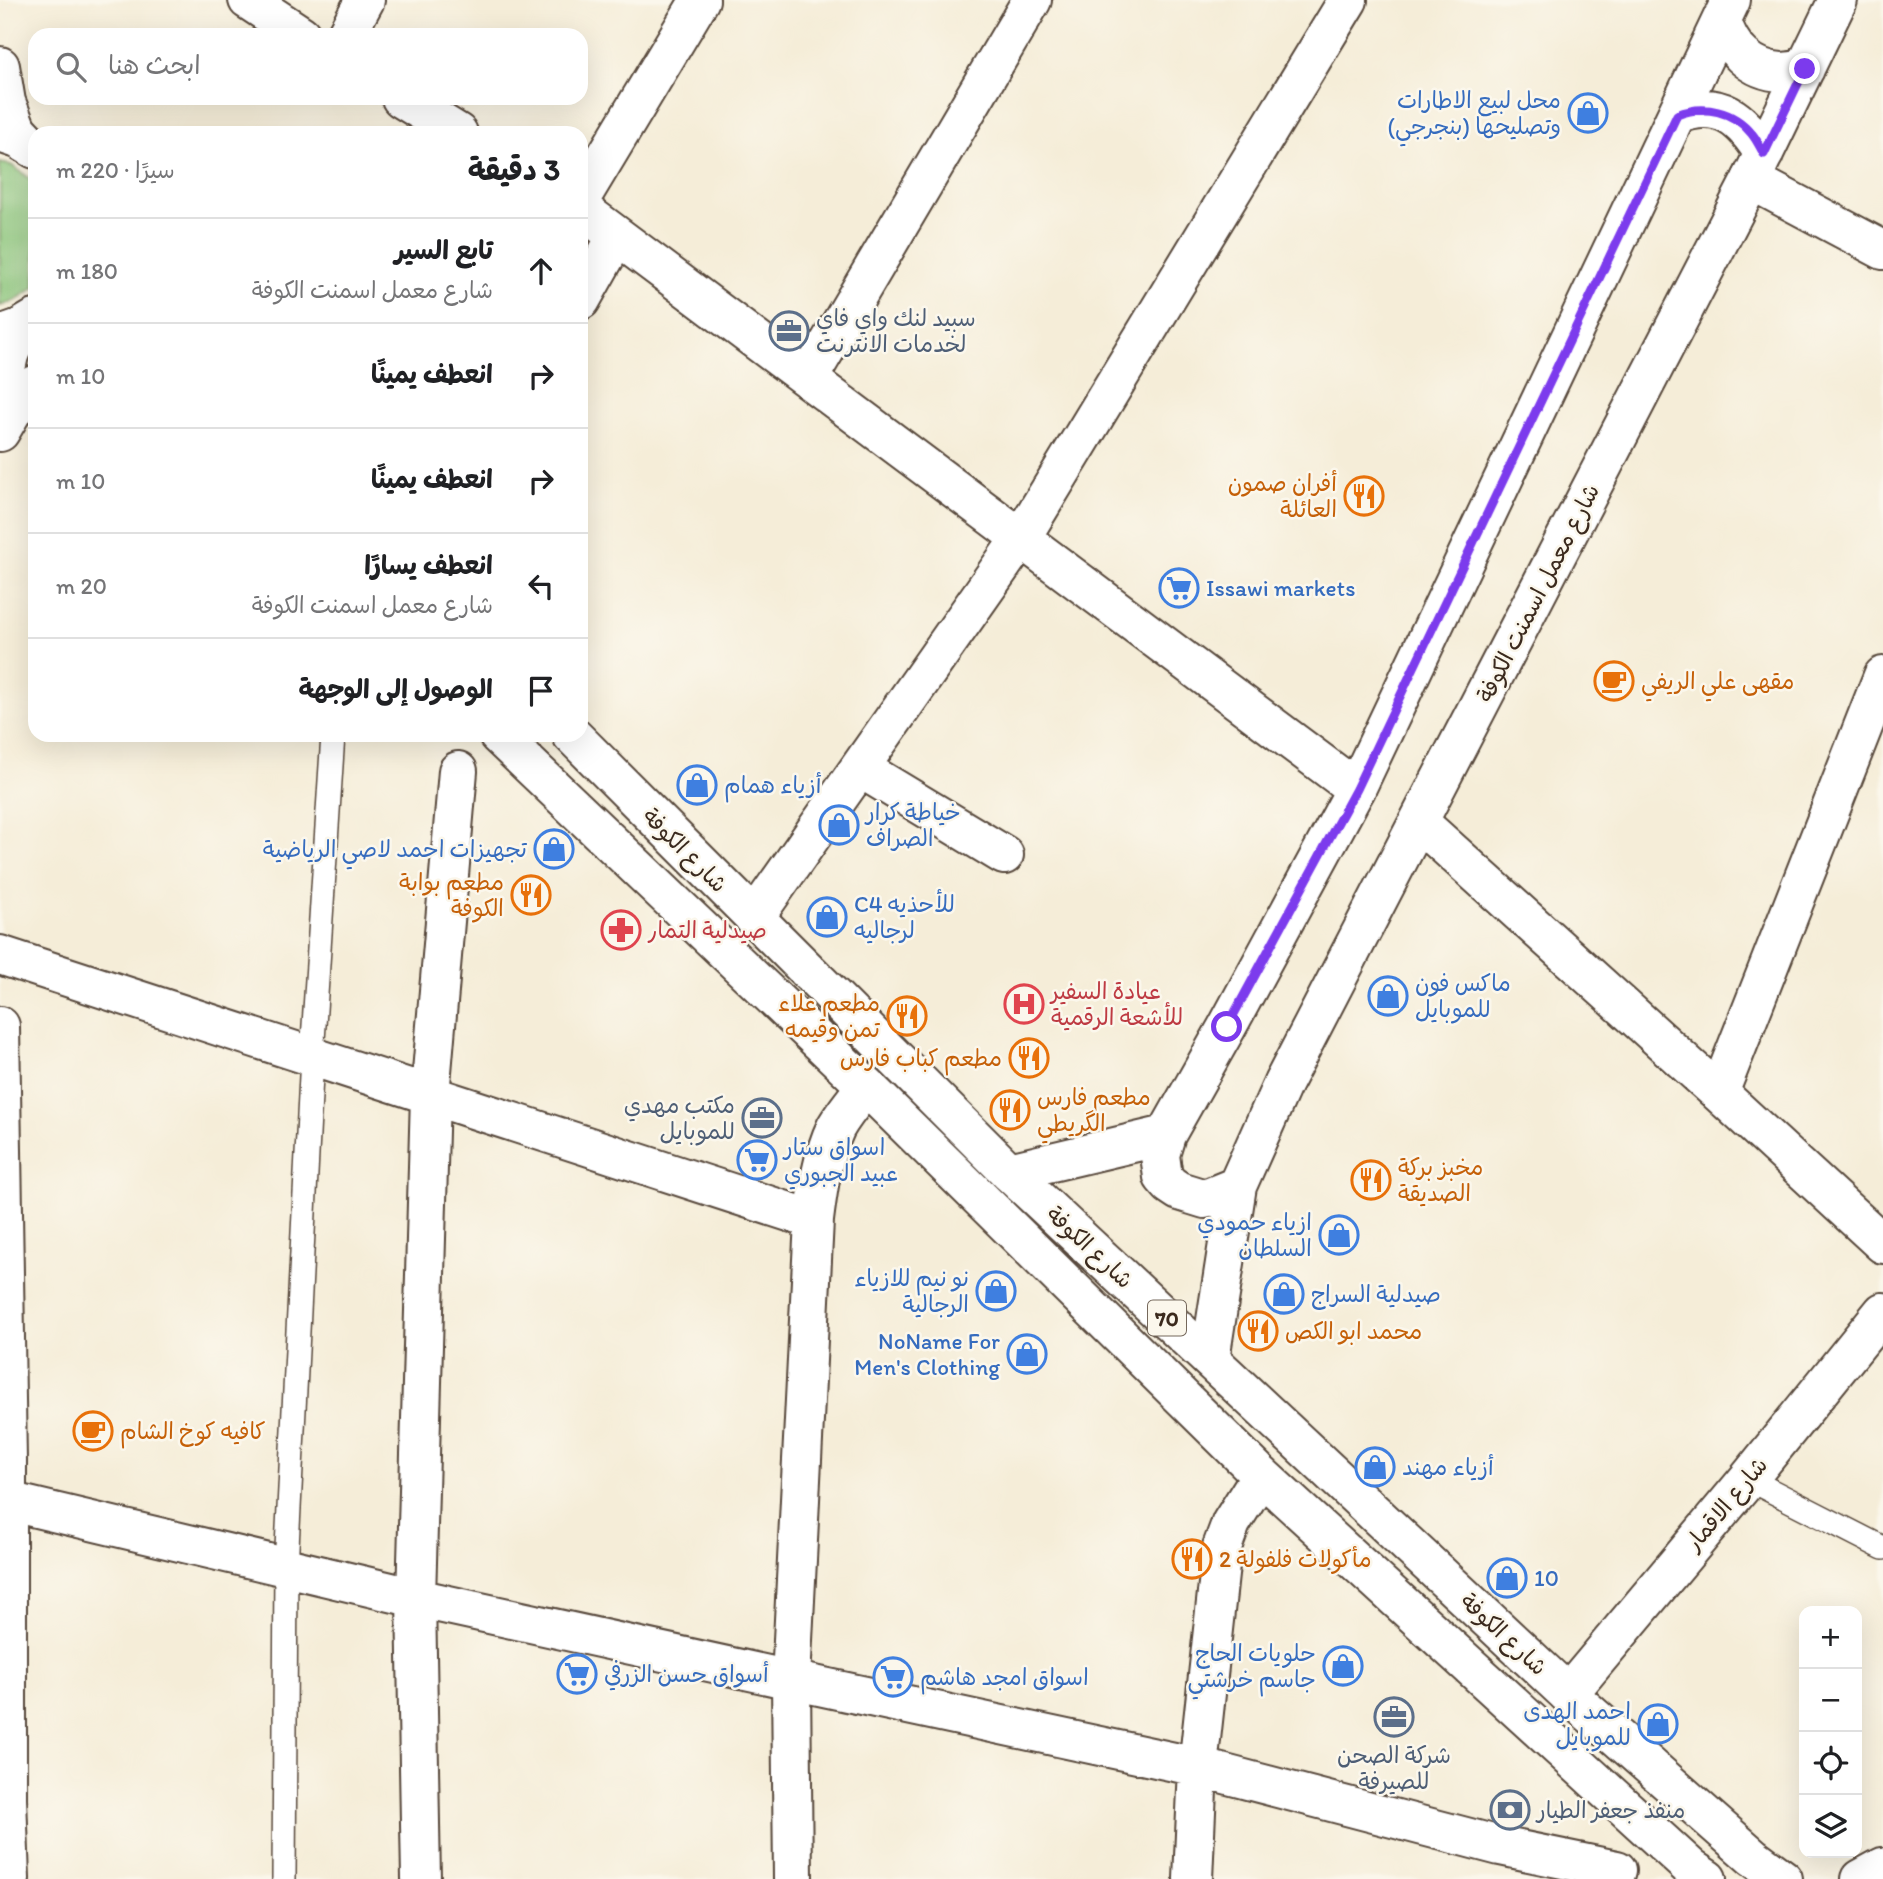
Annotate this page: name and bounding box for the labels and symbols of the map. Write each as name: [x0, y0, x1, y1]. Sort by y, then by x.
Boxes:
route end: [1789, 53, 1820, 84]
place label: محل لبيع الاطارات وتصليحها (بنجرجي): [1387, 86, 1561, 147]
shop icon: محل لبيع الاطارات وتصليحها (بنجرجي): [1567, 92, 1609, 134]
place label: سبيد لنك واي فاي لخدمات الانترنت: [816, 304, 976, 358]
office icon: سبيد لنك واي فاي لخدمات الانترنت: [768, 310, 810, 352]
place label: أفران صمون العائلة: [1228, 469, 1337, 523]
restaurant icon: أفران صمون العائلة: [1343, 475, 1385, 517]
street label: شارع معمل اسمنت الكوفة: [1471, 479, 1607, 708]
supermarket icon: Issawi markets: [1158, 567, 1200, 609]
place label: Issawi markets: [1206, 574, 1355, 602]
cafe icon: مقهى علي الريفي: [1593, 660, 1635, 702]
place label: مقهى علي الريفي: [1641, 667, 1794, 702]
shop icon: أزياء همام: [676, 764, 718, 806]
place label: أزياء همام: [724, 771, 822, 803]
place label: خياطة كرار الصراف: [864, 798, 961, 852]
street label: شارع الكوفة: [636, 802, 733, 899]
shop icon: خياطة كرار الصراف: [818, 804, 860, 846]
shop icon: تجهيزات احمد لاصي الرياضية: [533, 828, 575, 870]
place label: تجهيزات احمد لاصي الرياضية: [263, 835, 527, 870]
place label: مطعم بوابة الكوفة: [399, 868, 504, 923]
restaurant icon: مطعم بوابة الكوفة: [510, 874, 552, 916]
place label: C4 للأحذيه لرجاليه: [854, 888, 955, 944]
shop icon: C4 للأحذيه لرجاليه: [806, 896, 848, 938]
pharmacy icon: صيدلية التمار: [600, 909, 642, 951]
place label: صيدلية التمار: [647, 916, 767, 944]
place label: ماكس فون للموبايل: [1415, 969, 1511, 1024]
shop icon: ماكس فون للموبايل: [1367, 975, 1409, 1017]
place label: عيادة السفير للأشعة الرقمية: [1049, 977, 1183, 1031]
hospital icon: عيادة السفير للأشعة الرقمية: [1003, 983, 1045, 1025]
place label: مطعم علاء تمن وقيمه: [778, 989, 880, 1043]
restaurant icon: مطعم علاء تمن وقيمه: [886, 995, 928, 1037]
route start: [1211, 1011, 1242, 1042]
restaurant icon: مطعم كباب فارس: [1008, 1037, 1050, 1079]
place label: مطعم كباب فارس: [840, 1044, 1002, 1076]
place label: مطعم فارس الگريطي: [1037, 1083, 1151, 1144]
restaurant icon: مطعم فارس الگريطي: [989, 1089, 1031, 1131]
place label: مكتب مهدي للموبايل: [624, 1091, 735, 1146]
office icon: مكتب مهدي للموبايل: [741, 1097, 783, 1139]
place label: اسواق ستار عبيد الجبوري: [782, 1133, 898, 1190]
supermarket icon: اسواق ستار عبيد الجبوري: [736, 1139, 778, 1181]
place label: مخبز بركة الصديقة: [1398, 1153, 1483, 1207]
restaurant icon: مخبز بركة الصديقة: [1350, 1159, 1392, 1201]
street label: شارع الكوفة: [1040, 1200, 1139, 1295]
place label: ازياء حمودي السلطان: [1197, 1208, 1312, 1262]
shop icon: ازياء حمودي السلطان: [1318, 1214, 1360, 1256]
place label: نو نيم للازياء الرجالية: [854, 1264, 969, 1318]
shop icon: نو نيم للازياء الرجالية: [975, 1270, 1017, 1312]
shop icon: صيدلية السراج: [1263, 1273, 1305, 1315]
place label: صيدلية السراج: [1311, 1280, 1441, 1310]
road number: 70: [1148, 1300, 1186, 1336]
restaurant icon: محمد ابو الكص: [1237, 1310, 1279, 1352]
place label: محمد ابو الكص: [1285, 1317, 1422, 1345]
place label: NoName For Men's Clothing: [854, 1327, 1000, 1381]
shop icon: NoName For Men's Clothing: [1006, 1333, 1048, 1375]
cafe icon: كافيه كوخ الشام: [72, 1410, 114, 1452]
place label: كافيه كوخ الشام: [120, 1417, 266, 1449]
shop icon: أزياء مهند: [1354, 1446, 1396, 1488]
street label: شارع الاقمار: [1678, 1451, 1775, 1559]
place label: أزياء مهند: [1402, 1453, 1494, 1481]
restaurant icon: مأكولات فلفولة 2: [1171, 1538, 1213, 1580]
place label: مأكولات فلفولة 2: [1219, 1545, 1372, 1574]
shop icon: 10: [1486, 1557, 1528, 1599]
place label: 10: [1534, 1564, 1559, 1592]
street label: شارع الكوفة: [1454, 1587, 1553, 1682]
place label: حلويات الحاج جاسم خرشتي: [1187, 1639, 1316, 1700]
shop icon: حلويات الحاج جاسم خرشتي: [1322, 1645, 1364, 1687]
supermarket icon: أسواق حسن الزرفي: [556, 1653, 598, 1695]
supermarket icon: اسواق امجد هاشم: [872, 1656, 914, 1698]
place label: أسواق حسن الزرفي: [604, 1660, 769, 1691]
place label: اسواق امجد هاشم: [920, 1663, 1089, 1695]
office icon: شركة الصحن للصيرفة: [1373, 1696, 1415, 1738]
place label: احمد الهدى للموبايل: [1523, 1697, 1631, 1752]
shop icon: احمد الهدى للموبايل: [1637, 1703, 1679, 1745]
place label: شركة الصحن للصيرفة: [1337, 1741, 1451, 1795]
bank icon: منفذ جعفر الطيار: [1489, 1789, 1531, 1831]
place label: منفذ جعفر الطيار: [1535, 1796, 1685, 1824]

